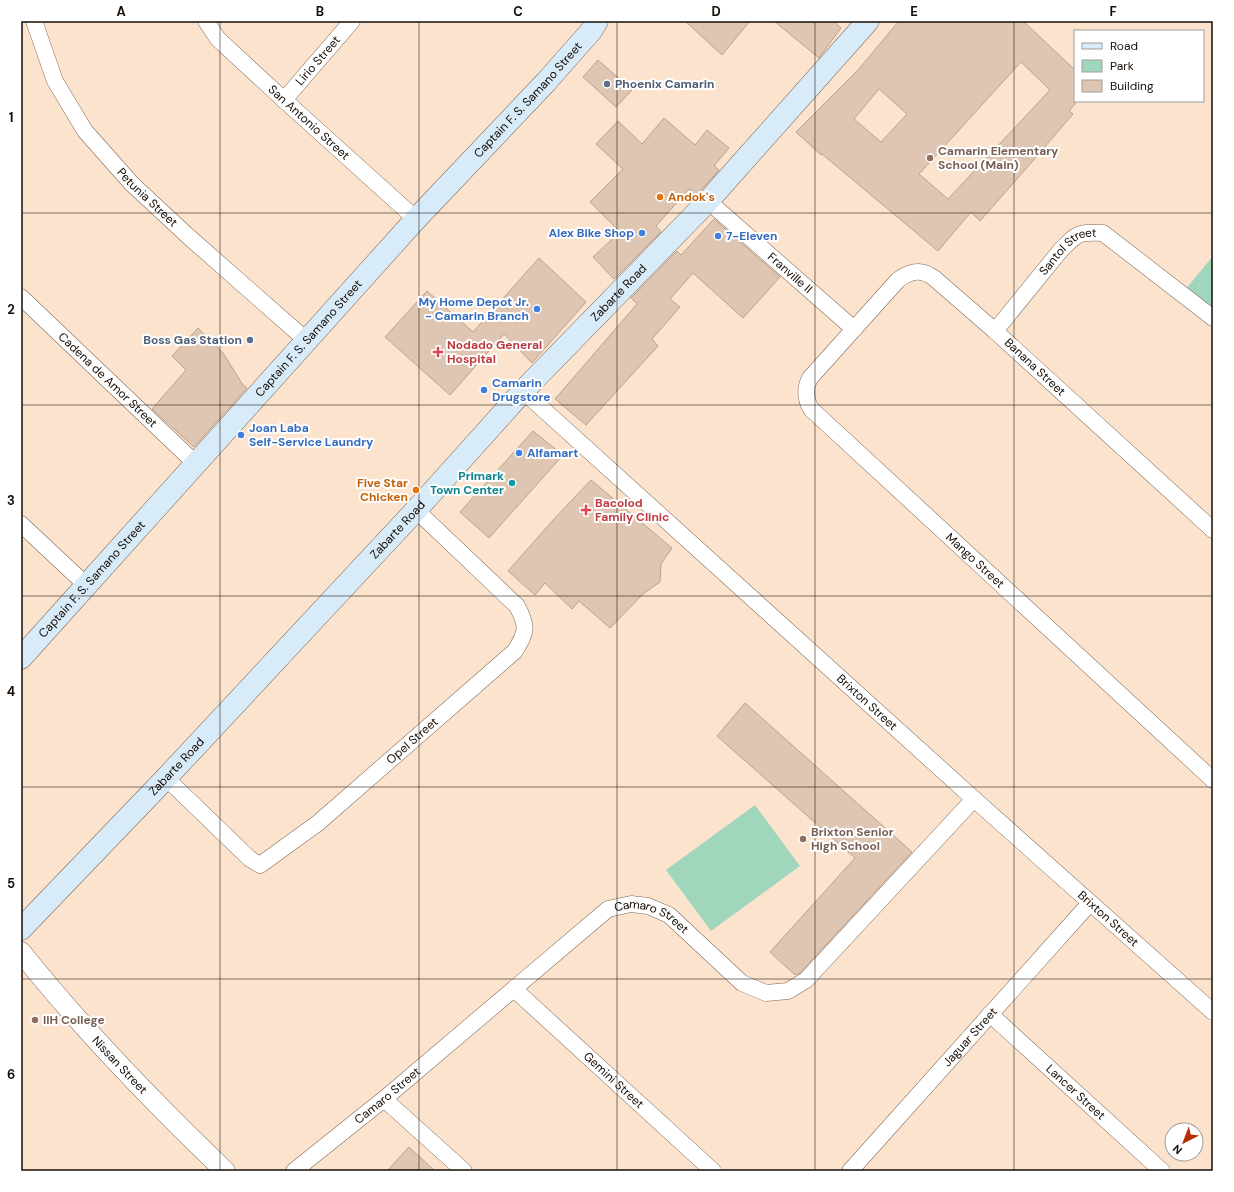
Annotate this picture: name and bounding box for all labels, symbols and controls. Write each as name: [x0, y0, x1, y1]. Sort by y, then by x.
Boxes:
text: A: [116, 3, 126, 20]
text: B: [316, 3, 324, 20]
text: C: [513, 3, 523, 20]
text: D: [711, 3, 721, 20]
text: E: [910, 3, 918, 20]
text: F: [1109, 3, 1117, 20]
legend: [1074, 30, 1204, 102]
street label: Lirio Street: [292, 32, 344, 89]
street label: Captain F. S. Samano Street: [470, 38, 586, 161]
text: Road: [1110, 38, 1138, 54]
text: Park: [1110, 58, 1134, 74]
place label: Phoenix Camarin: [615, 76, 715, 92]
text: Building: [1110, 78, 1154, 94]
marker: Phoenix Camarin: [602, 79, 612, 89]
street label: San Antonio Street: [265, 81, 353, 163]
text: 1: [9, 109, 13, 126]
place label: Camarin Elementary School (Main): [938, 143, 1059, 173]
marker: Camarin Elementary School (Main): [925, 153, 935, 163]
street label: Petunia Street: [113, 165, 181, 231]
place label: Andok's: [668, 189, 715, 205]
marker: Andok's: [655, 192, 665, 202]
place label: Alex Bike Shop: [549, 225, 634, 241]
street label: Santol Street: [1035, 225, 1097, 279]
marker: Alex Bike Shop: [637, 228, 647, 238]
place label: 7-Eleven: [726, 228, 778, 244]
marker: 7-Eleven: [713, 231, 723, 241]
street label: Franville II: [764, 249, 816, 297]
street label: Zabarte Road: [587, 261, 650, 325]
street label: Captain F. S. Samano Street: [252, 276, 366, 400]
place label: My Home Depot Jr. - Camarin Branch: [418, 294, 529, 324]
text: 2: [7, 301, 15, 318]
marker: My Home Depot Jr. - Camarin Branch: [532, 304, 542, 314]
street label: Cadena de Amor Street: [55, 329, 161, 431]
place label: Boss Gas Station: [143, 332, 242, 348]
marker: Boss Gas Station: [245, 335, 255, 345]
street label: Banana Street: [1001, 335, 1069, 400]
place label: Nodado General Hospital: [447, 337, 542, 367]
marker: Nodado General Hospital: [432, 346, 444, 358]
place label: Camarin Drugstore: [492, 375, 551, 405]
marker: Camarin Drugstore: [479, 385, 489, 395]
place label: Joan Laba Self-Service Laundry: [249, 420, 374, 450]
marker: Joan Laba Self-Service Laundry: [236, 430, 246, 440]
place label: Alfamart: [527, 445, 578, 461]
marker: Alfamart: [514, 448, 524, 458]
place label: Primark Town Center: [430, 468, 504, 498]
place label: Five Star Chicken: [357, 475, 408, 505]
marker: Primark Town Center: [507, 478, 517, 488]
marker: Five Star Chicken: [411, 485, 421, 495]
text: 3: [7, 492, 15, 509]
place label: Bacolod Family Clinic: [595, 495, 669, 525]
street label: Zabarte Road: [367, 497, 429, 562]
marker: Bacolod Family Clinic: [580, 504, 592, 516]
street label: Captain F. S. Samano Street: [35, 517, 149, 641]
street label: Mango Street: [942, 529, 1008, 592]
street label: Brixton Street: [833, 671, 901, 734]
text: 4: [7, 683, 15, 700]
street label: Opel Street: [383, 714, 442, 768]
street label: Zabarte Road: [145, 734, 208, 799]
place label: Brixton Senior High School: [811, 824, 894, 854]
marker: Brixton Senior High School: [798, 834, 808, 844]
text: 5: [7, 875, 15, 892]
street label: Brixton Street: [1074, 887, 1142, 950]
street label: Camaro Street: [613, 896, 692, 937]
street label: Jaguar Street: [939, 1004, 1001, 1070]
place label: IIH College: [43, 1012, 105, 1028]
marker: IIH College: [30, 1015, 40, 1025]
street label: Nissan Street: [88, 1033, 151, 1098]
street label: Gemini Street: [580, 1048, 647, 1112]
street label: Lancer Street: [1043, 1061, 1109, 1124]
street label: Camaro Street: [351, 1063, 424, 1128]
text: 6: [7, 1066, 15, 1083]
north arrow: [1164, 1122, 1204, 1162]
text: N: [1170, 1142, 1185, 1157]

